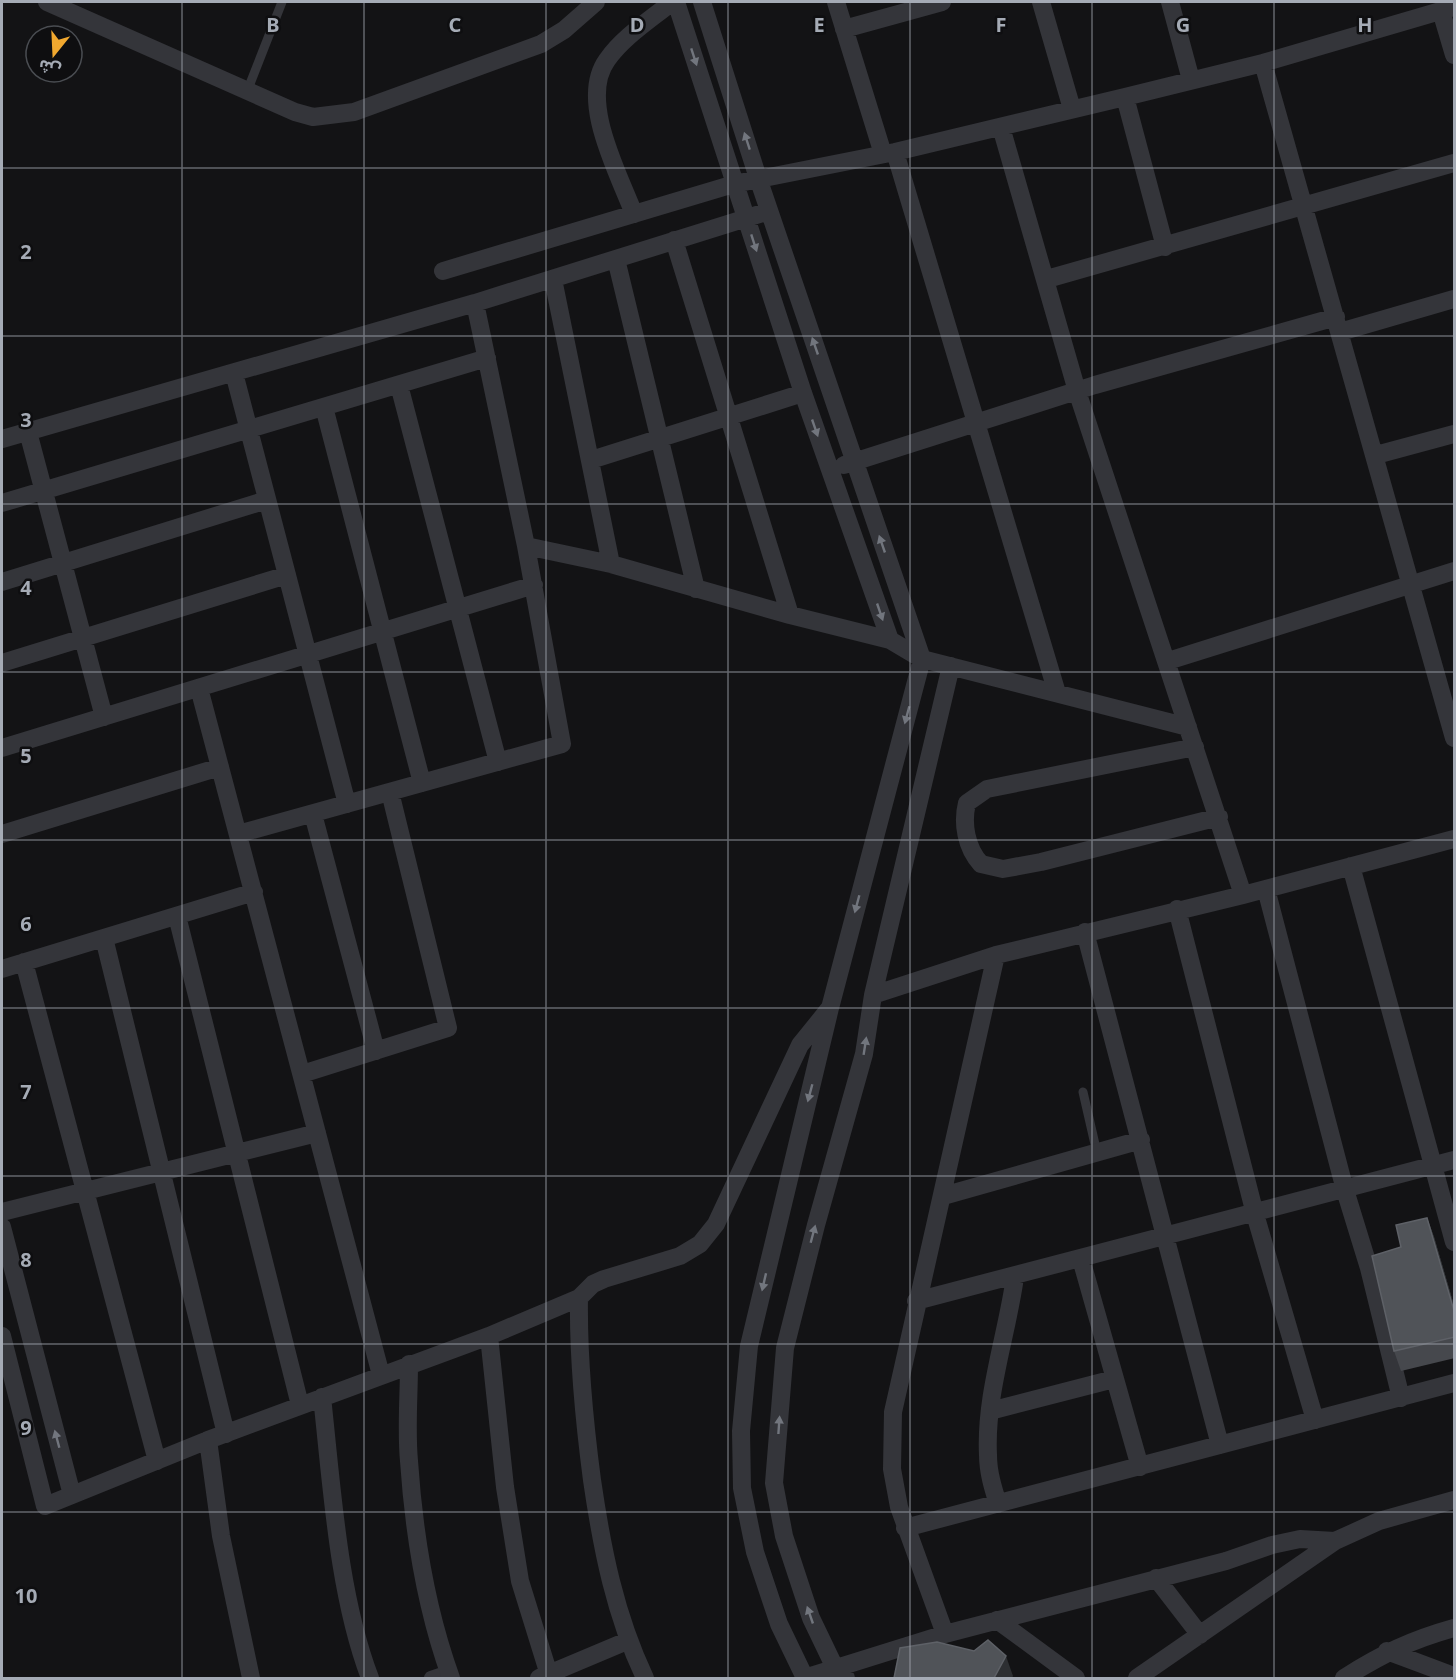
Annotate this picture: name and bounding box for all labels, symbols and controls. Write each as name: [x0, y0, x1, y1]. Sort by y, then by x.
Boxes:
text: B: [266, 11, 280, 38]
text: C: [449, 11, 462, 38]
text: D: [630, 11, 644, 38]
text: E: [813, 11, 825, 38]
text: F: [996, 11, 1006, 38]
text: G: [1176, 11, 1190, 38]
text: H: [1357, 11, 1373, 38]
north arrow: [24, 24, 84, 84]
one-way arrow: [690, 48, 699, 66]
text: ش: [35, 54, 63, 82]
one-way arrow: [741, 132, 751, 150]
one-way arrow: [750, 234, 759, 252]
text: 2: [20, 238, 32, 265]
one-way arrow: [809, 337, 819, 355]
text: 3: [20, 406, 32, 433]
one-way arrow: [811, 419, 821, 437]
one-way arrow: [877, 535, 887, 553]
text: 4: [20, 574, 32, 601]
one-way arrow: [875, 603, 885, 621]
one-way arrow: [902, 707, 911, 725]
text: 5: [20, 742, 32, 769]
one-way arrow: [852, 895, 862, 913]
text: 6: [20, 910, 32, 937]
one-way arrow: [861, 1036, 870, 1055]
text: 7: [20, 1078, 32, 1105]
one-way arrow: [804, 1084, 814, 1102]
one-way arrow: [809, 1225, 818, 1243]
text: 8: [20, 1246, 32, 1273]
one-way arrow: [758, 1273, 768, 1292]
text: 9: [20, 1414, 32, 1441]
one-way arrow: [774, 1416, 783, 1435]
one-way arrow: [51, 1429, 61, 1448]
text: 10: [15, 1582, 37, 1609]
one-way arrow: [805, 1606, 815, 1624]

